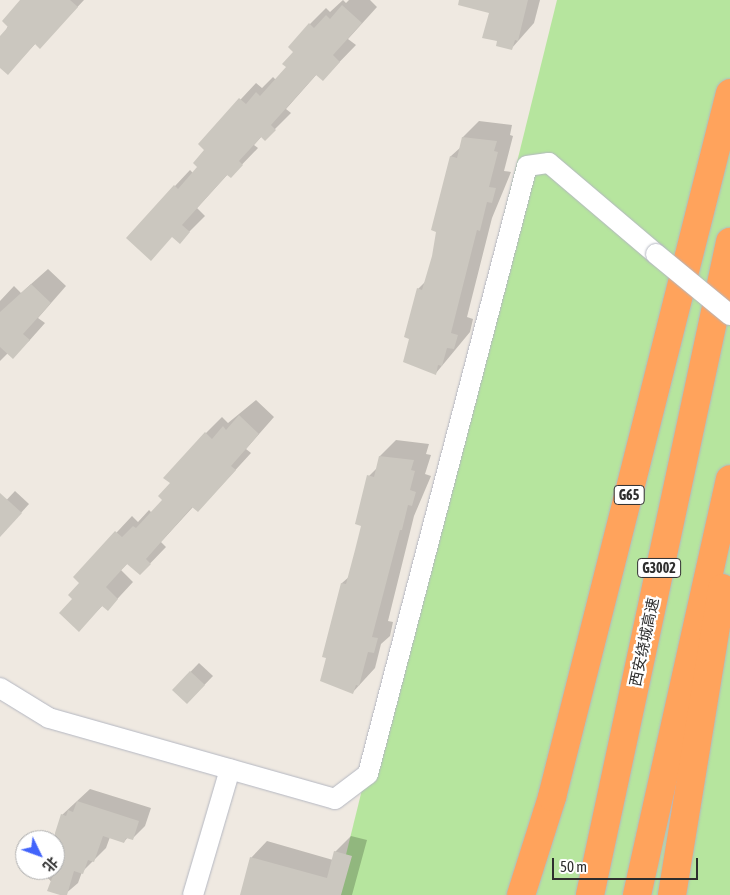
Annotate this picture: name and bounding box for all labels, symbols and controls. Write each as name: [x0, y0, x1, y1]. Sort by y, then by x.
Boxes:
road number: G65: [613, 484, 645, 506]
road number: G3002: [636, 556, 682, 580]
street label: 西安绕城高速: [626, 596, 662, 688]
north arrow: [15, 830, 65, 880]
scale bar: [555, 848, 701, 880]
text: 北: [40, 854, 61, 875]
text: 50 m: [560, 858, 587, 875]

